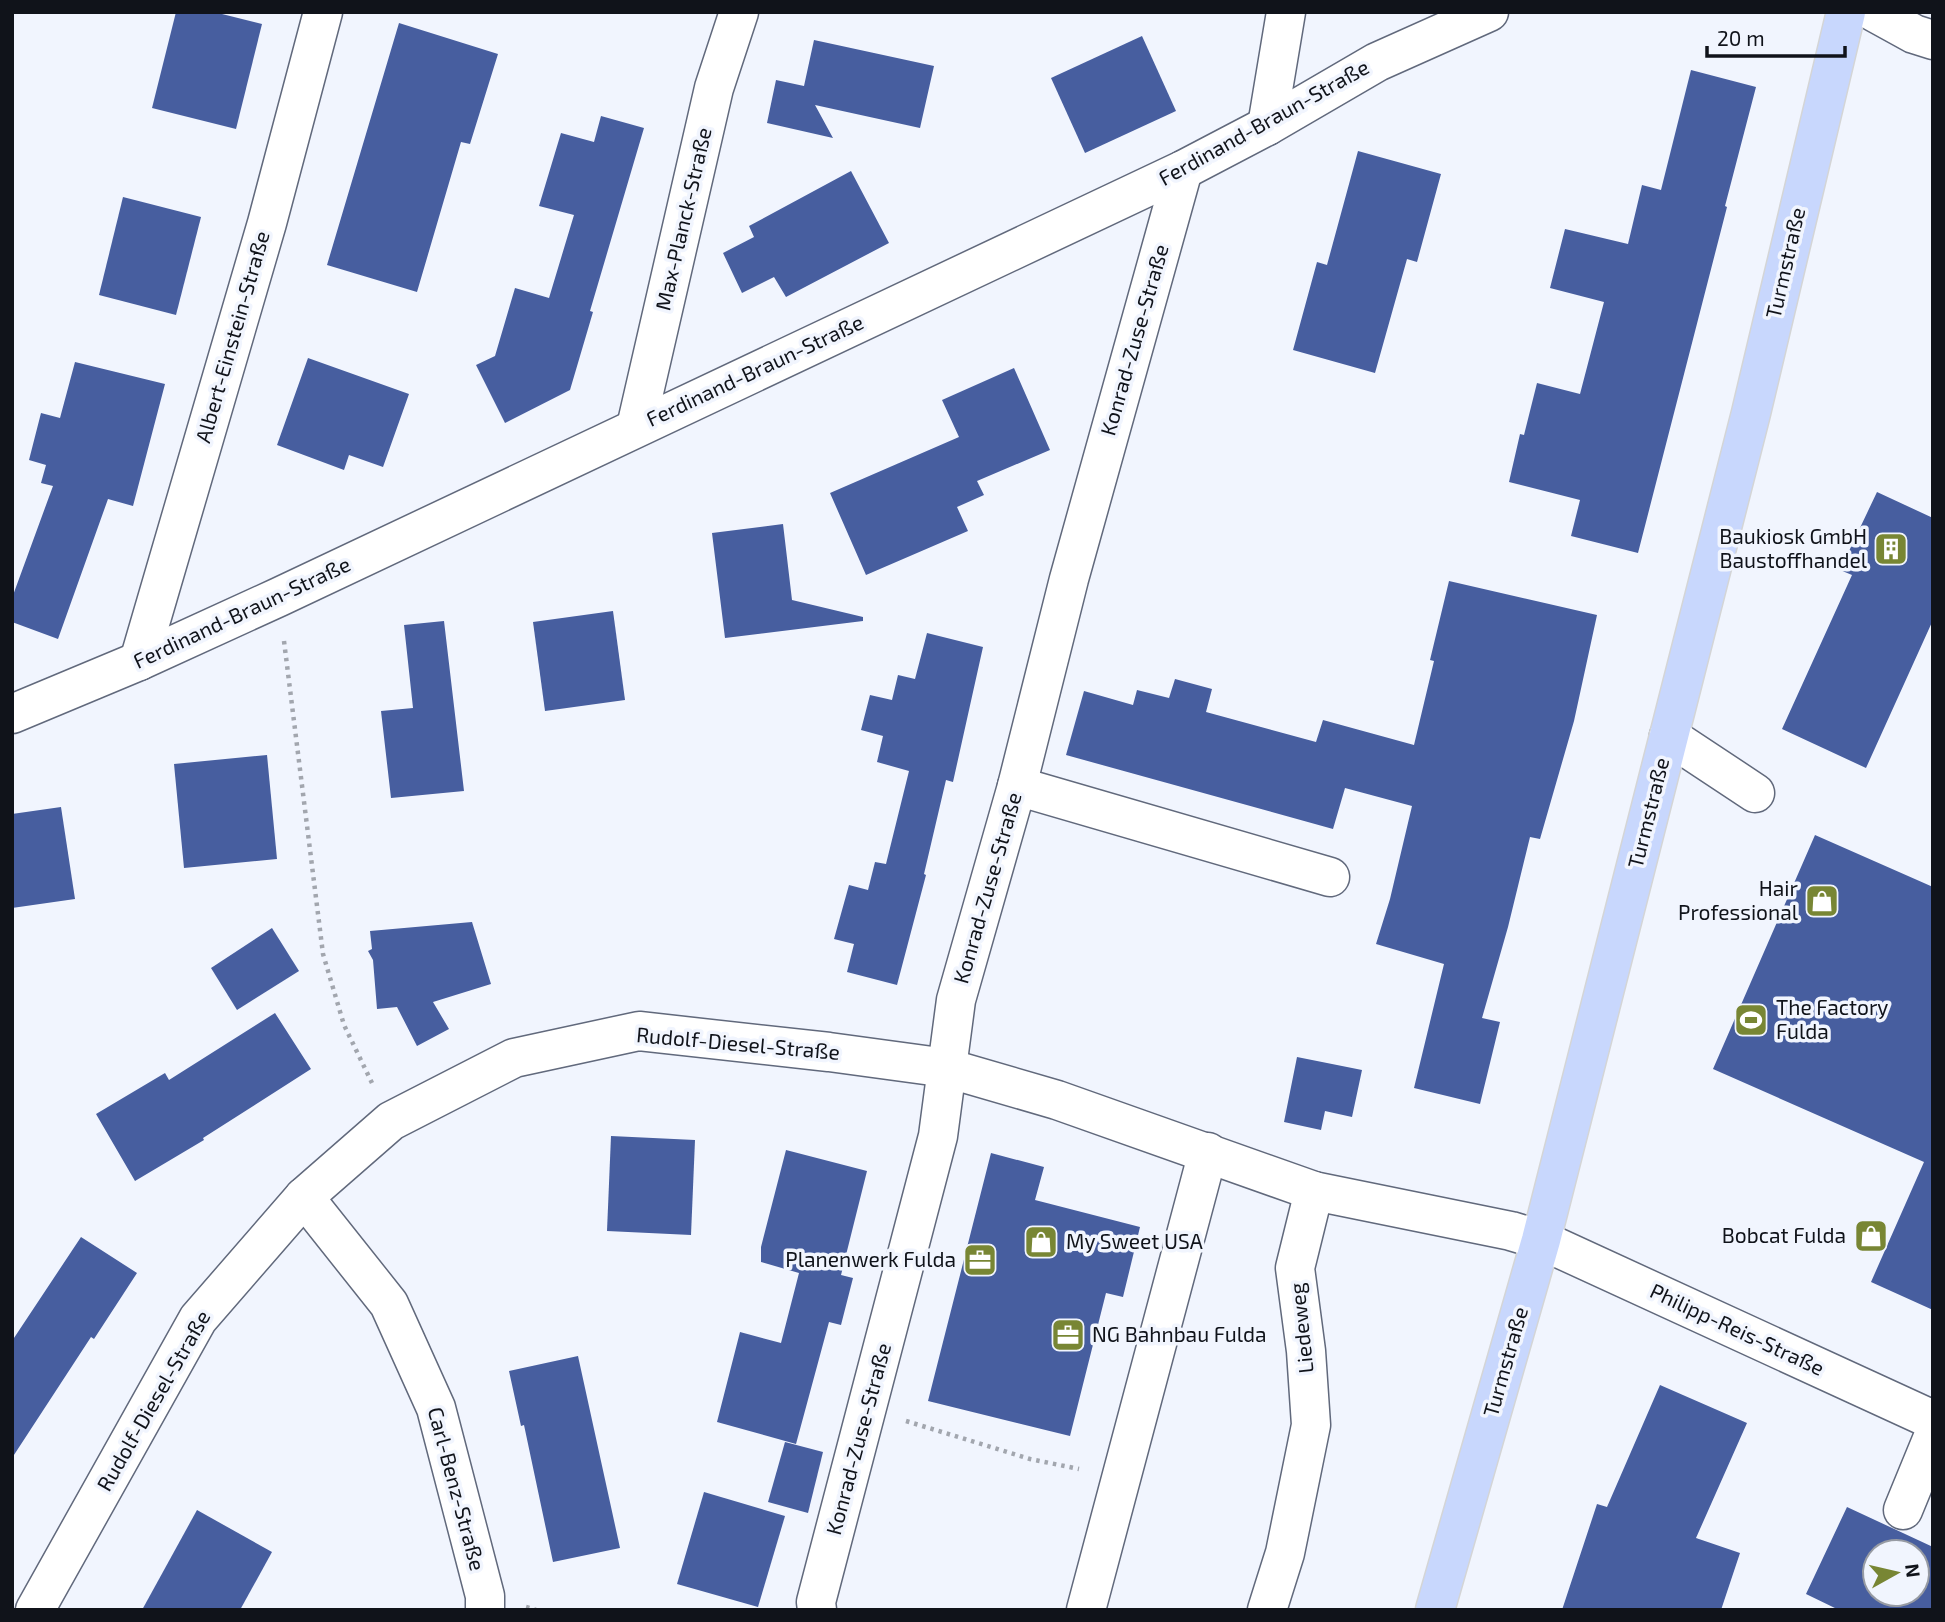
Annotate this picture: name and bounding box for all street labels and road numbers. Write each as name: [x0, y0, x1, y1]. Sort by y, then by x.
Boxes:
street label: Ferdinand-Braun-Straße: [1154, 53, 1373, 190]
street label: Max-Planck-Straße: [649, 125, 716, 313]
street label: Turmstraße: [1760, 205, 1809, 321]
street label: Albert-Einstein-Straße: [189, 228, 274, 445]
street label: Konrad-Zuse-Straße: [1094, 241, 1173, 438]
street label: Ferdinand-Braun-Straße: [642, 308, 867, 431]
street label: Ferdinand-Braun-Straße: [129, 550, 354, 673]
street label: Turmstraße: [1622, 755, 1673, 871]
street label: Konrad-Zuse-Straße: [947, 789, 1026, 986]
street label: Rudolf-Diesel-Straße: [635, 1021, 841, 1064]
street label: Philipp-Reis-Straße: [1647, 1277, 1829, 1380]
street label: Liedeweg: [1283, 1281, 1318, 1375]
street label: Turmstraße: [1477, 1304, 1532, 1419]
street label: Rudolf-Diesel-Straße: [91, 1306, 215, 1495]
street label: Konrad-Zuse-Straße: [820, 1340, 895, 1537]
street label: Carl-Benz-Straße: [424, 1404, 491, 1573]

